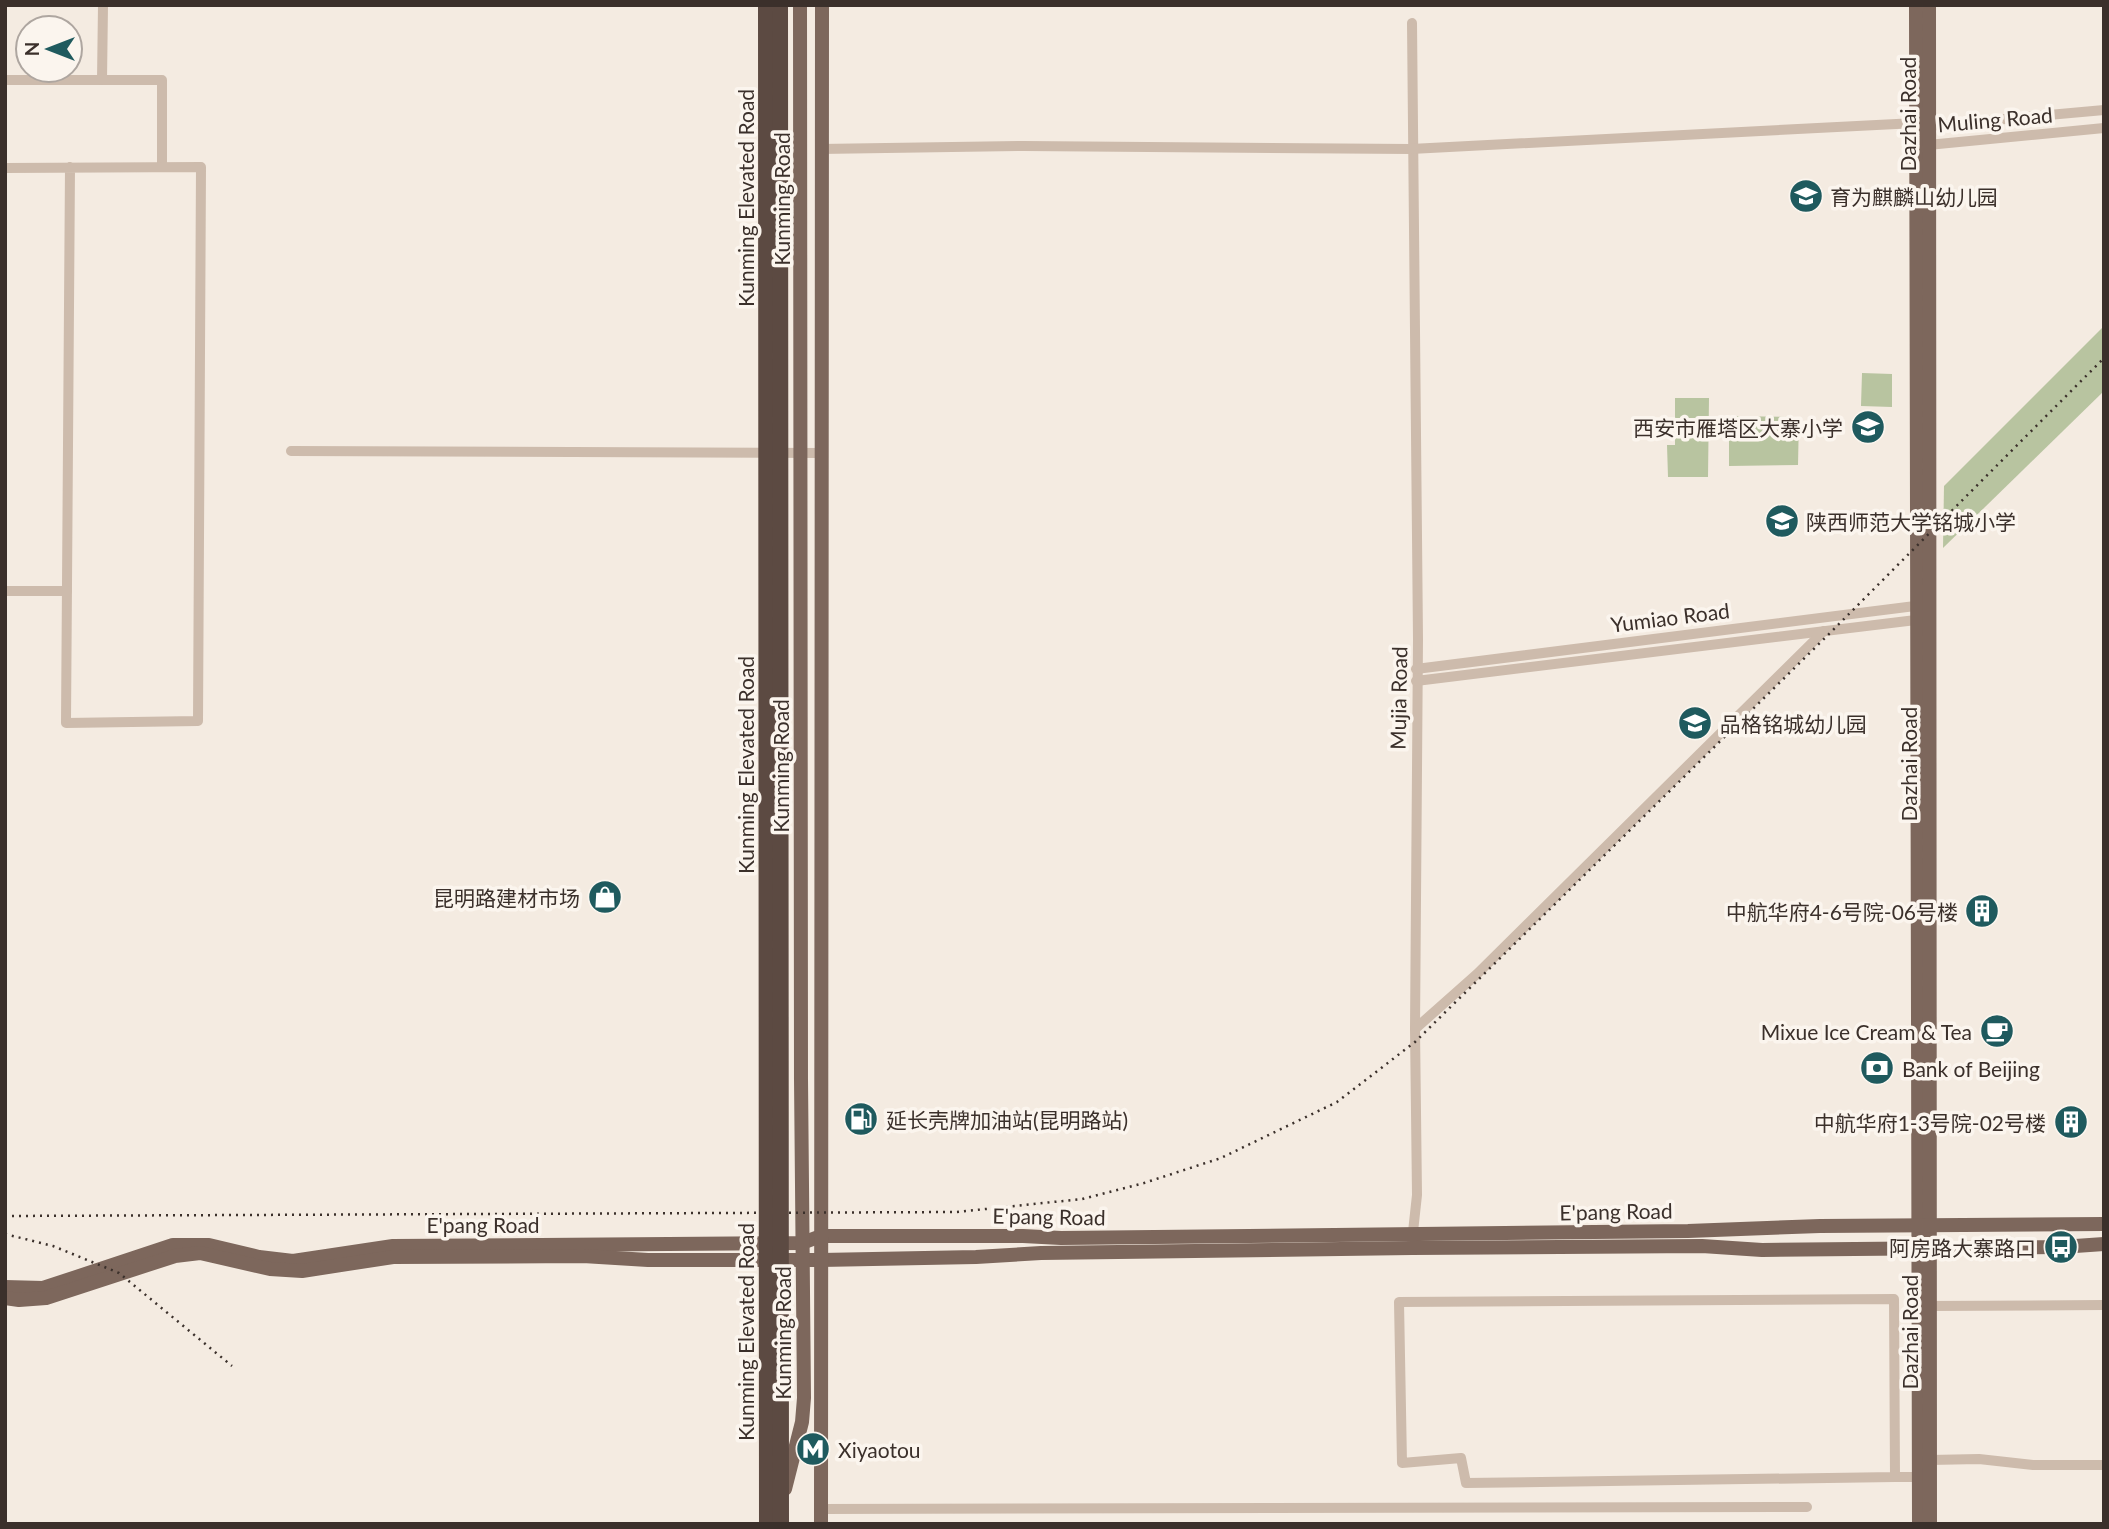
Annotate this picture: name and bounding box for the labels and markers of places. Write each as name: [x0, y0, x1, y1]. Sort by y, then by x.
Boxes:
school or university icon: 育为麒麟山幼儿园: [1787, 177, 1825, 215]
place label: 育为麒麟山幼儿园: [1830, 184, 1998, 209]
school or university icon: 西安市雁塔区大寨小学: [1849, 408, 1887, 446]
place label: 西安市雁塔区大寨小学: [1633, 415, 1843, 440]
school or university icon: 陕西师范大学铭城小学: [1763, 502, 1801, 540]
place label: 陕西师范大学铭城小学: [1806, 509, 2016, 534]
school or university icon: 品格铭城幼儿园: [1676, 704, 1714, 742]
place label: 品格铭城幼儿园: [1720, 711, 1867, 736]
shop icon: 昆明路建材市场: [586, 878, 624, 916]
place label: 昆明路建材市场: [433, 885, 580, 910]
building icon: 中航华府4-6号院-06号楼: [1963, 892, 2001, 930]
place label: 中航华府4-6号院-06号楼: [1726, 899, 1958, 924]
cafe icon: Mixue Ice Cream & Tea: [1978, 1012, 2016, 1050]
place label: Mixue Ice Cream & Tea: [1761, 1019, 1972, 1044]
bank icon: Bank of Beijing: [1858, 1049, 1896, 1087]
place label: Bank of Beijing: [1902, 1056, 2040, 1081]
fuel station icon: 延长壳牌加油站(昆明路站): [842, 1100, 880, 1138]
building icon: 中航华府1-3号院-02号楼: [2052, 1103, 2090, 1141]
place label: 延长壳牌加油站(昆明路站): [886, 1107, 1128, 1132]
place label: 中航华府1-3号院-02号楼: [1814, 1110, 2046, 1135]
bus stop icon: 阿房路大寨路口: [2042, 1228, 2080, 1266]
place label: 阿房路大寨路口: [1889, 1235, 2036, 1260]
metro station icon: Xiyaotou: [794, 1430, 832, 1468]
place label: Xiyaotou: [838, 1437, 921, 1462]

